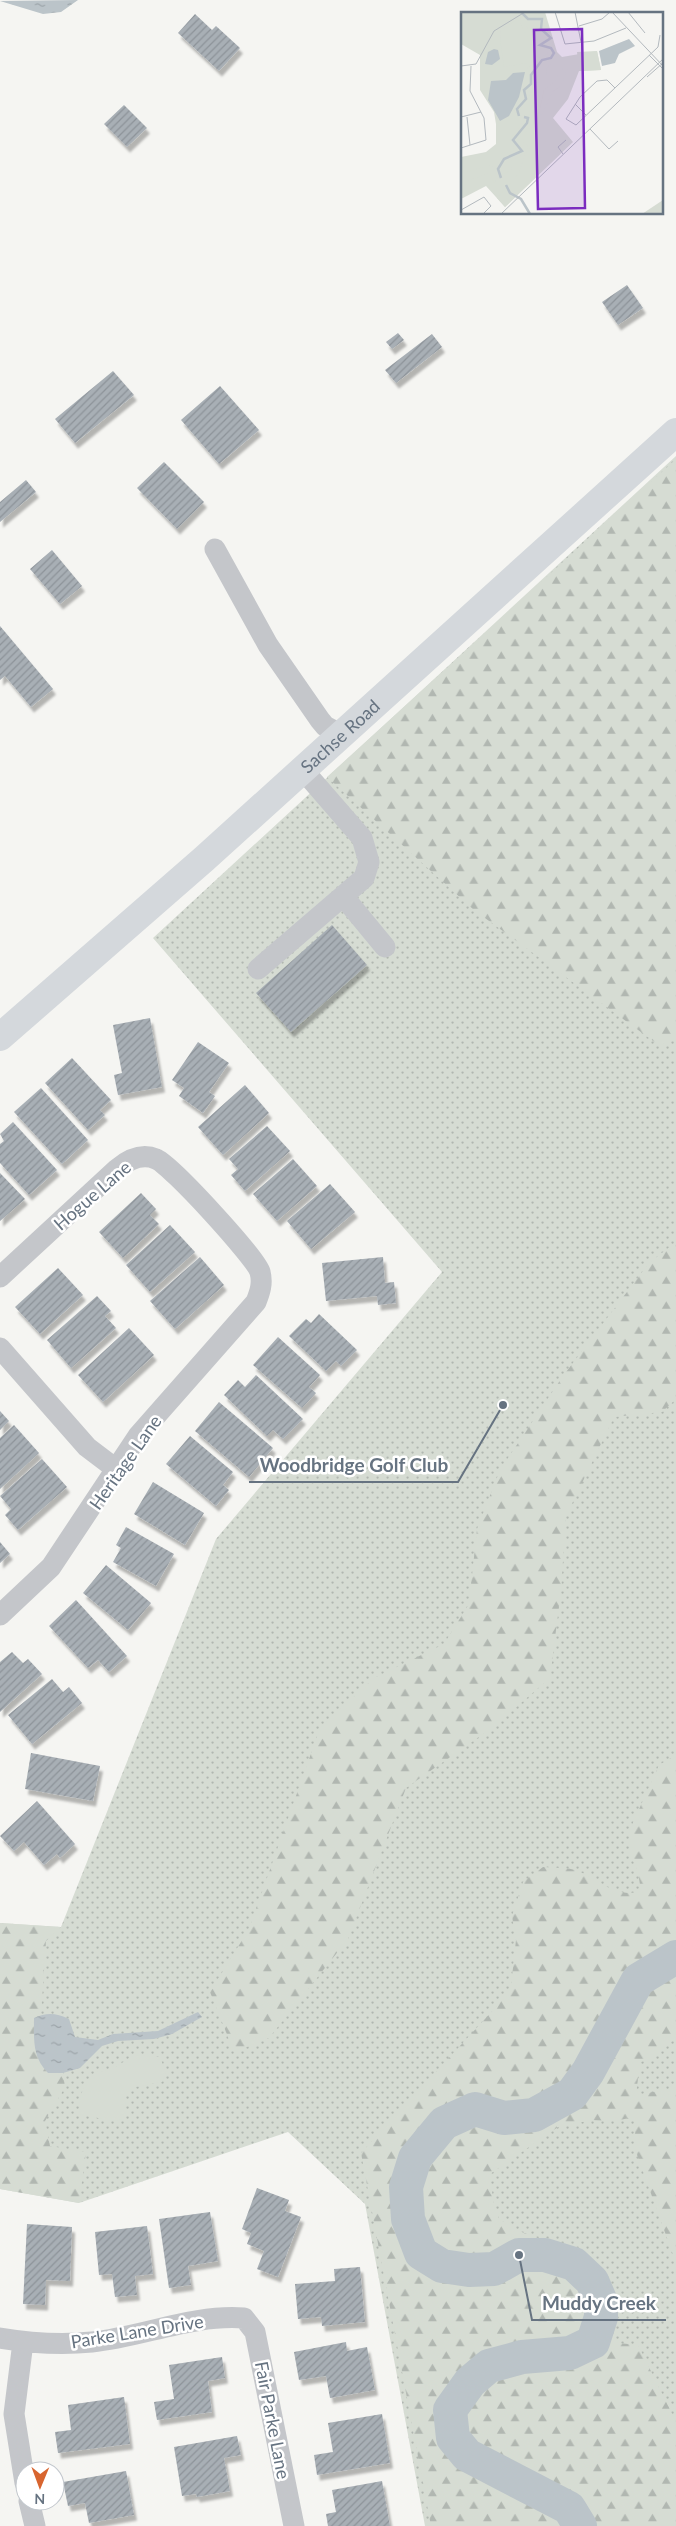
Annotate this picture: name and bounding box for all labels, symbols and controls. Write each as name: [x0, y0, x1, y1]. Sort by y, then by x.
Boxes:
inset map: [461, 12, 664, 215]
street label: Sachse Road: [296, 695, 384, 777]
street label: Hogue Lane: [49, 1156, 135, 1234]
street label: Heritage Lane: [84, 1411, 166, 1513]
callout: Woodbridge Golf Club: [249, 1448, 458, 1482]
text: Woodbridge Golf Club: [260, 1453, 449, 1476]
callout: Muddy Creek: [532, 2286, 666, 2320]
text: Muddy Creek: [542, 2291, 657, 2314]
street label: Parke Lane Drive: [69, 2310, 205, 2352]
street label: Fair Parke Lane: [251, 2359, 295, 2481]
north arrow: [15, 2461, 65, 2511]
text: N: [34, 2491, 45, 2508]

